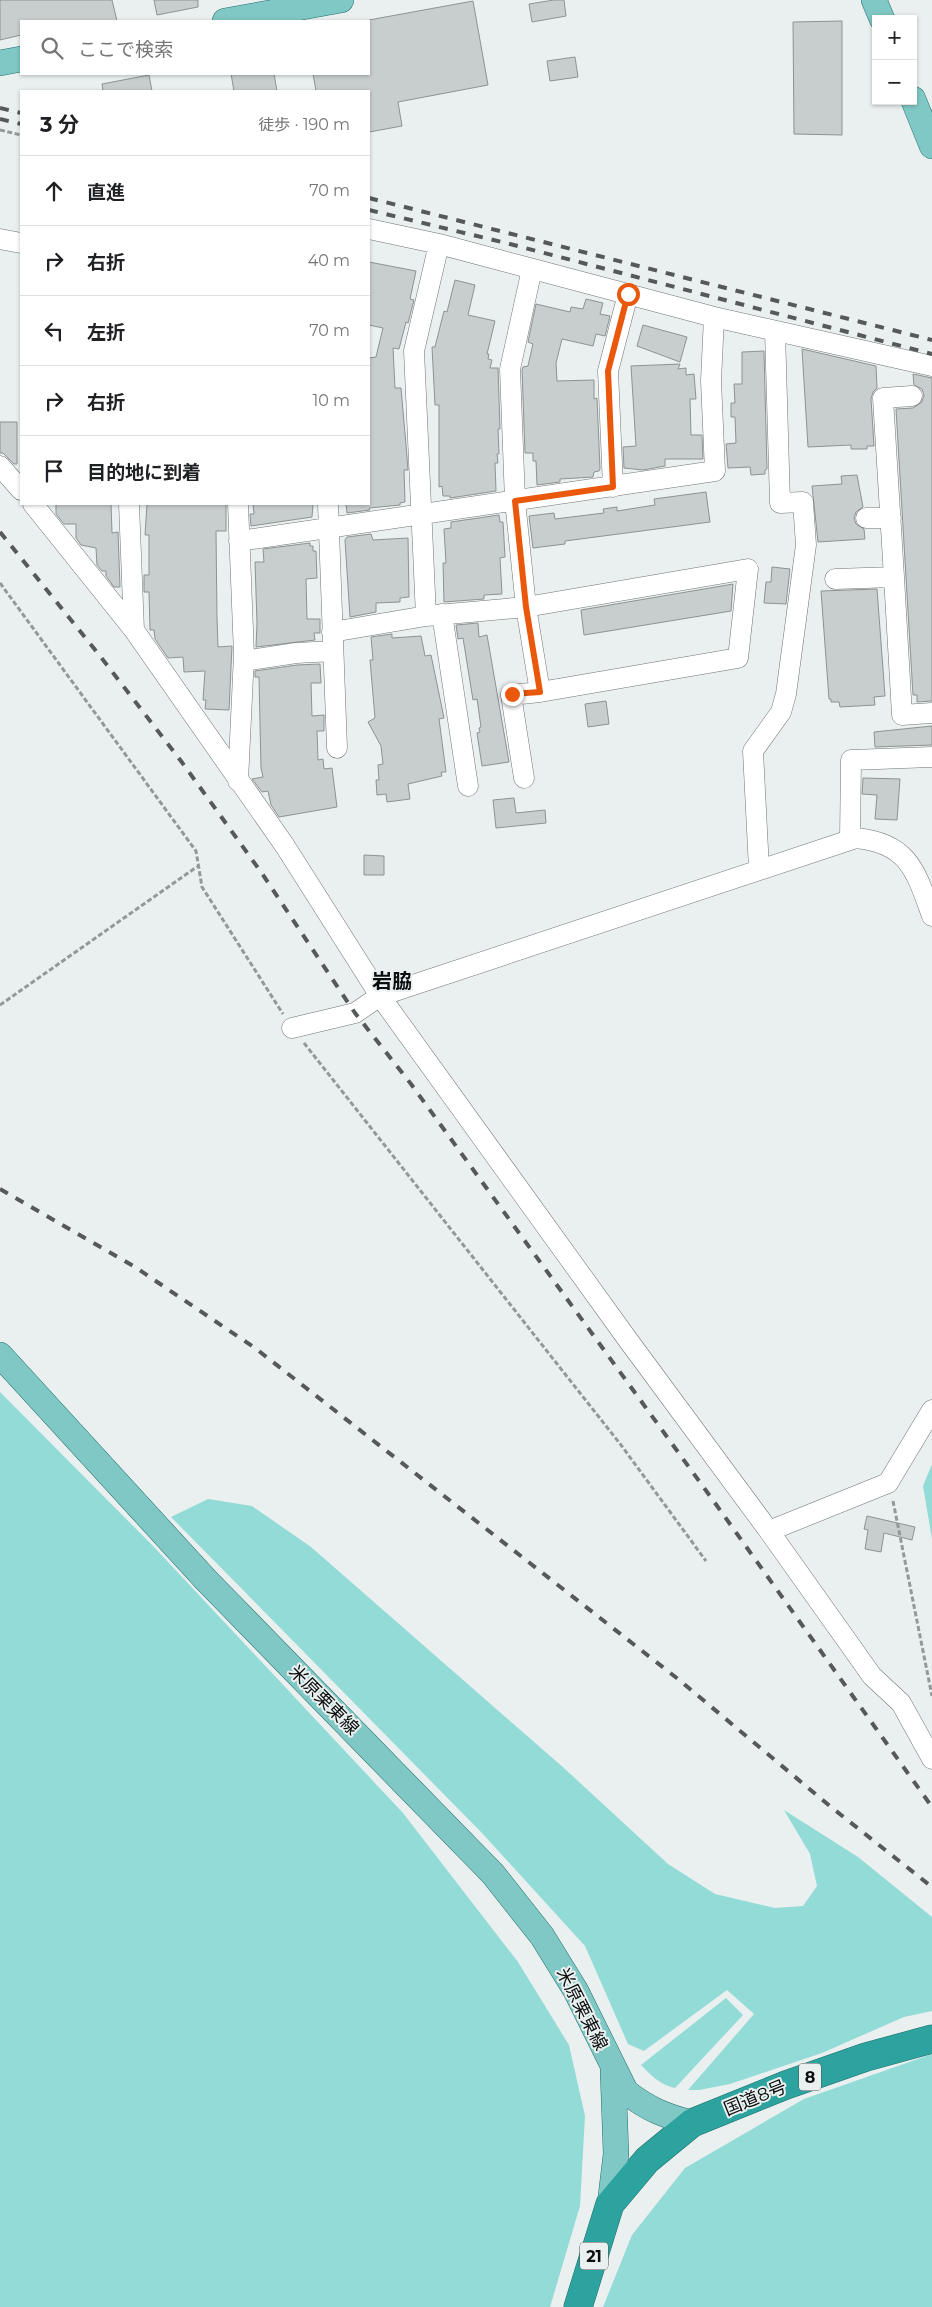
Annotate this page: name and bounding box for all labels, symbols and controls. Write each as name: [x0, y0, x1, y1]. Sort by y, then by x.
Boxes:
map controls: [872, 15, 917, 105]
button: +: [872, 15, 917, 60]
search box: [20, 20, 370, 75]
icon: search: [38, 34, 66, 62]
text: ここで検索: [78, 38, 173, 61]
button: −: [872, 60, 917, 105]
text: 3 分: [40, 112, 79, 137]
text: 徒歩 · 190 m: [258, 115, 350, 134]
icon: ahead: [40, 177, 68, 205]
text: 直進: [87, 181, 125, 204]
text: 70 m: [309, 181, 350, 200]
icon: right: [40, 247, 68, 275]
text: 右折: [87, 251, 125, 274]
text: 40 m: [308, 251, 350, 270]
route start: [617, 283, 640, 306]
icon: left: [40, 317, 68, 345]
text: 左折: [87, 321, 125, 344]
text: 70 m: [309, 321, 350, 340]
icon: right: [40, 387, 68, 415]
text: 右折: [87, 391, 125, 414]
text: 10 m: [312, 391, 350, 410]
icon: arrive: [40, 457, 68, 485]
text: 目的地に到着: [87, 461, 201, 484]
route end: [501, 683, 524, 706]
district label: 岩脇: [372, 969, 412, 993]
street label: 米原栗東線: [284, 1660, 364, 1740]
street label: 米原栗東線: [552, 1964, 612, 2054]
road number: 8: [799, 2064, 821, 2090]
street label: 国道8号: [721, 2076, 789, 2120]
road number: 21: [580, 2242, 608, 2270]

